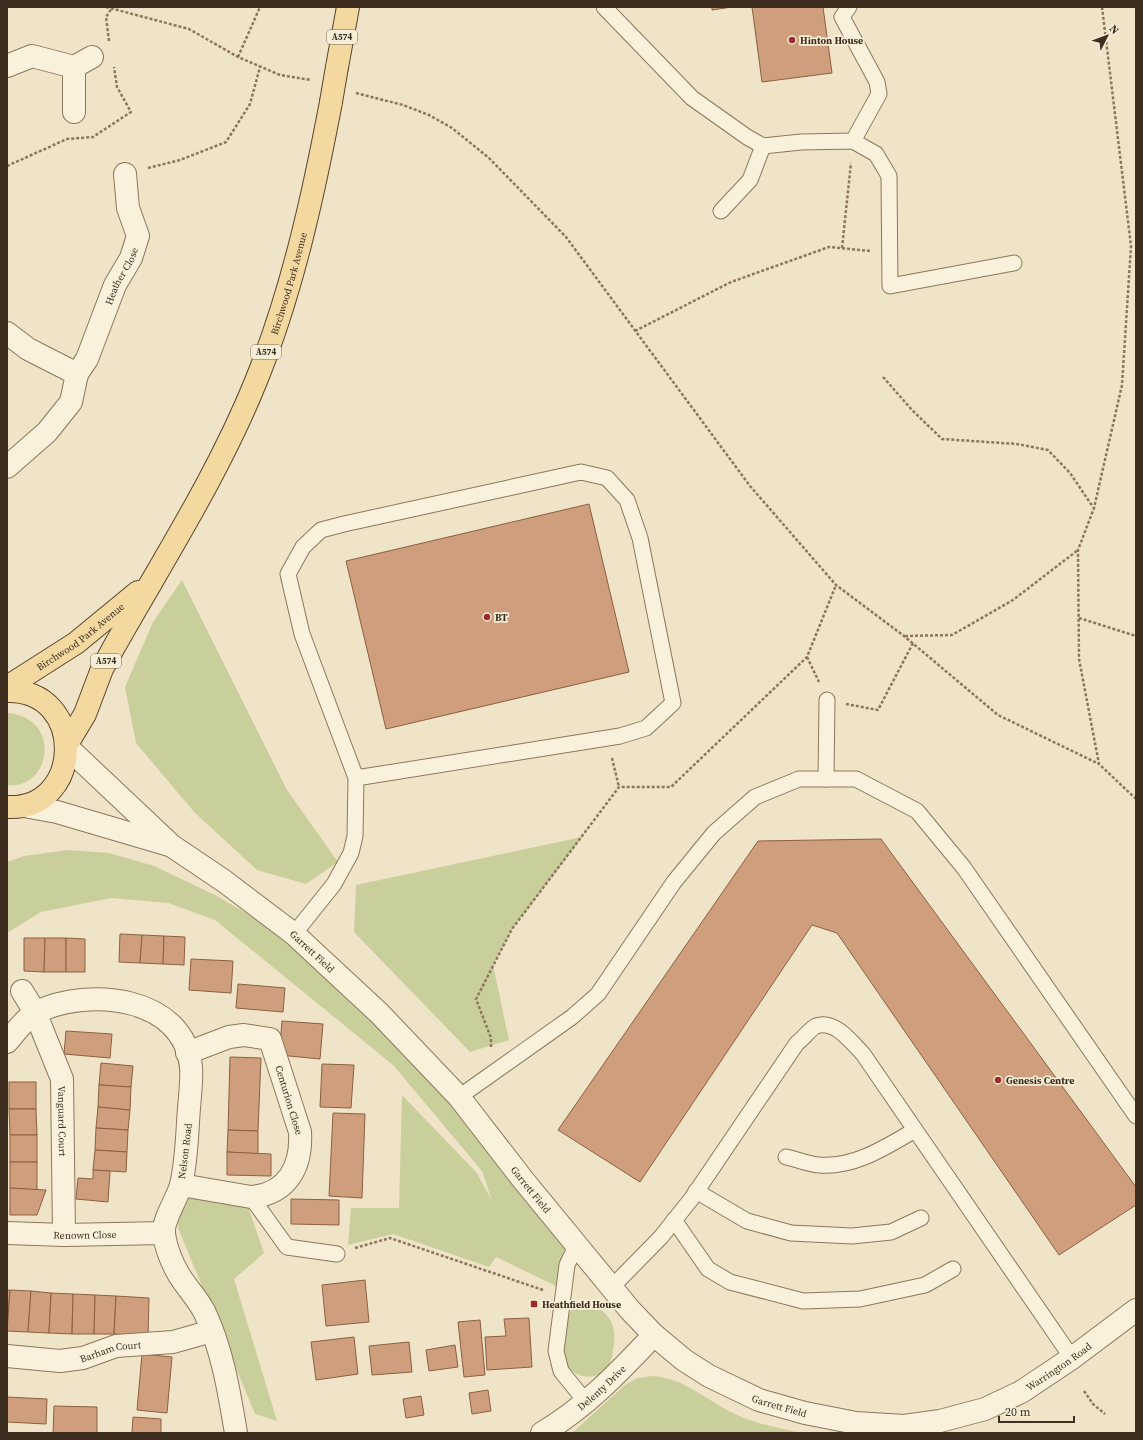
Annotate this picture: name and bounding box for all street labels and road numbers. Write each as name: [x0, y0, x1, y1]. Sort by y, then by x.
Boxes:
road number: A574: [327, 30, 357, 44]
street label: Birchwood Park Avenue: [267, 231, 309, 336]
street label: Heather Close: [102, 246, 141, 307]
road number: A574: [251, 345, 281, 359]
street label: Birchwood Park Avenue: [34, 600, 127, 673]
road number: A574: [91, 654, 121, 668]
street label: Garrett Field: [287, 927, 338, 975]
street label: Centurion Close: [272, 1064, 306, 1136]
street label: Vanguard Court: [56, 1086, 70, 1157]
street label: Nelson Road: [175, 1122, 195, 1180]
street label: Garrett Field: [508, 1163, 554, 1216]
street label: Renown Close: [53, 1227, 117, 1242]
street label: Barham Court: [78, 1338, 142, 1365]
street label: Warrington Road: [1023, 1339, 1094, 1393]
street label: Delenty Drive: [574, 1362, 628, 1413]
street label: Garrett Field: [750, 1391, 809, 1420]

